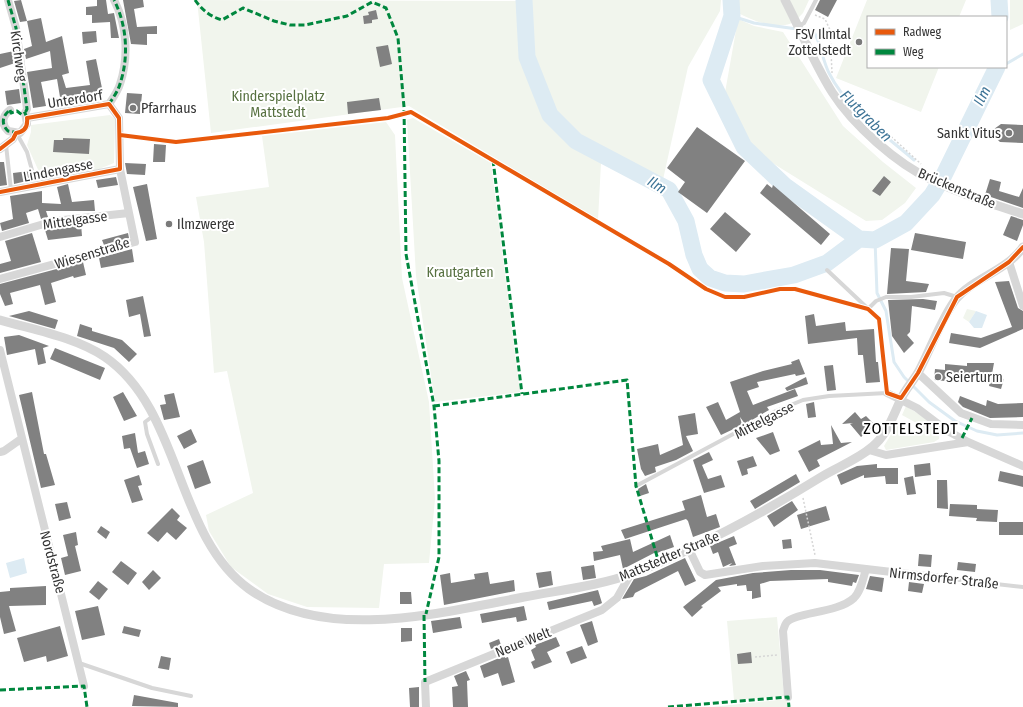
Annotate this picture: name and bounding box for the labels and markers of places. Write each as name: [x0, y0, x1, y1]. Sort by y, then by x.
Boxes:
place label: FSV Ilmtal Zottelstedt: [788, 26, 851, 59]
marker: FSV Ilmtal Zottelstedt: [854, 37, 864, 47]
place label: Pfarrhaus: [141, 100, 196, 117]
marker: Pfarrhaus: [128, 103, 138, 113]
place label: Sankt Vitus: [937, 125, 1001, 142]
marker: Sankt Vitus: [1004, 128, 1014, 138]
place label: Ilmzwerge: [177, 216, 235, 233]
marker: Ilmzwerge: [164, 219, 174, 229]
place label: Seierturm: [946, 369, 1003, 386]
marker: Seierturm: [933, 372, 943, 382]

